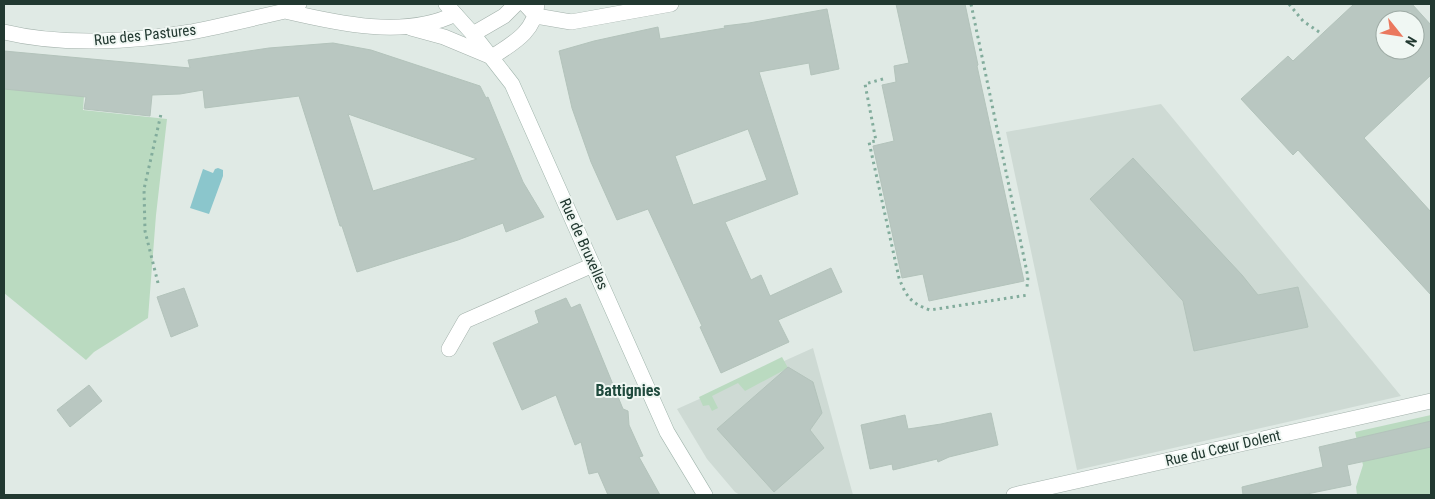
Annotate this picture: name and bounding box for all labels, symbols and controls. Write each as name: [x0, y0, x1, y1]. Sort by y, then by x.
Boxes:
north arrow: [1375, 10, 1425, 60]
street label: Rue des Pastures: [93, 21, 197, 49]
text: N: [1402, 34, 1420, 49]
street label: Rue de Bruxelles: [556, 196, 612, 292]
district label: Battignies: [595, 381, 661, 400]
street label: Rue du Cœur Dolent: [1164, 426, 1282, 470]

